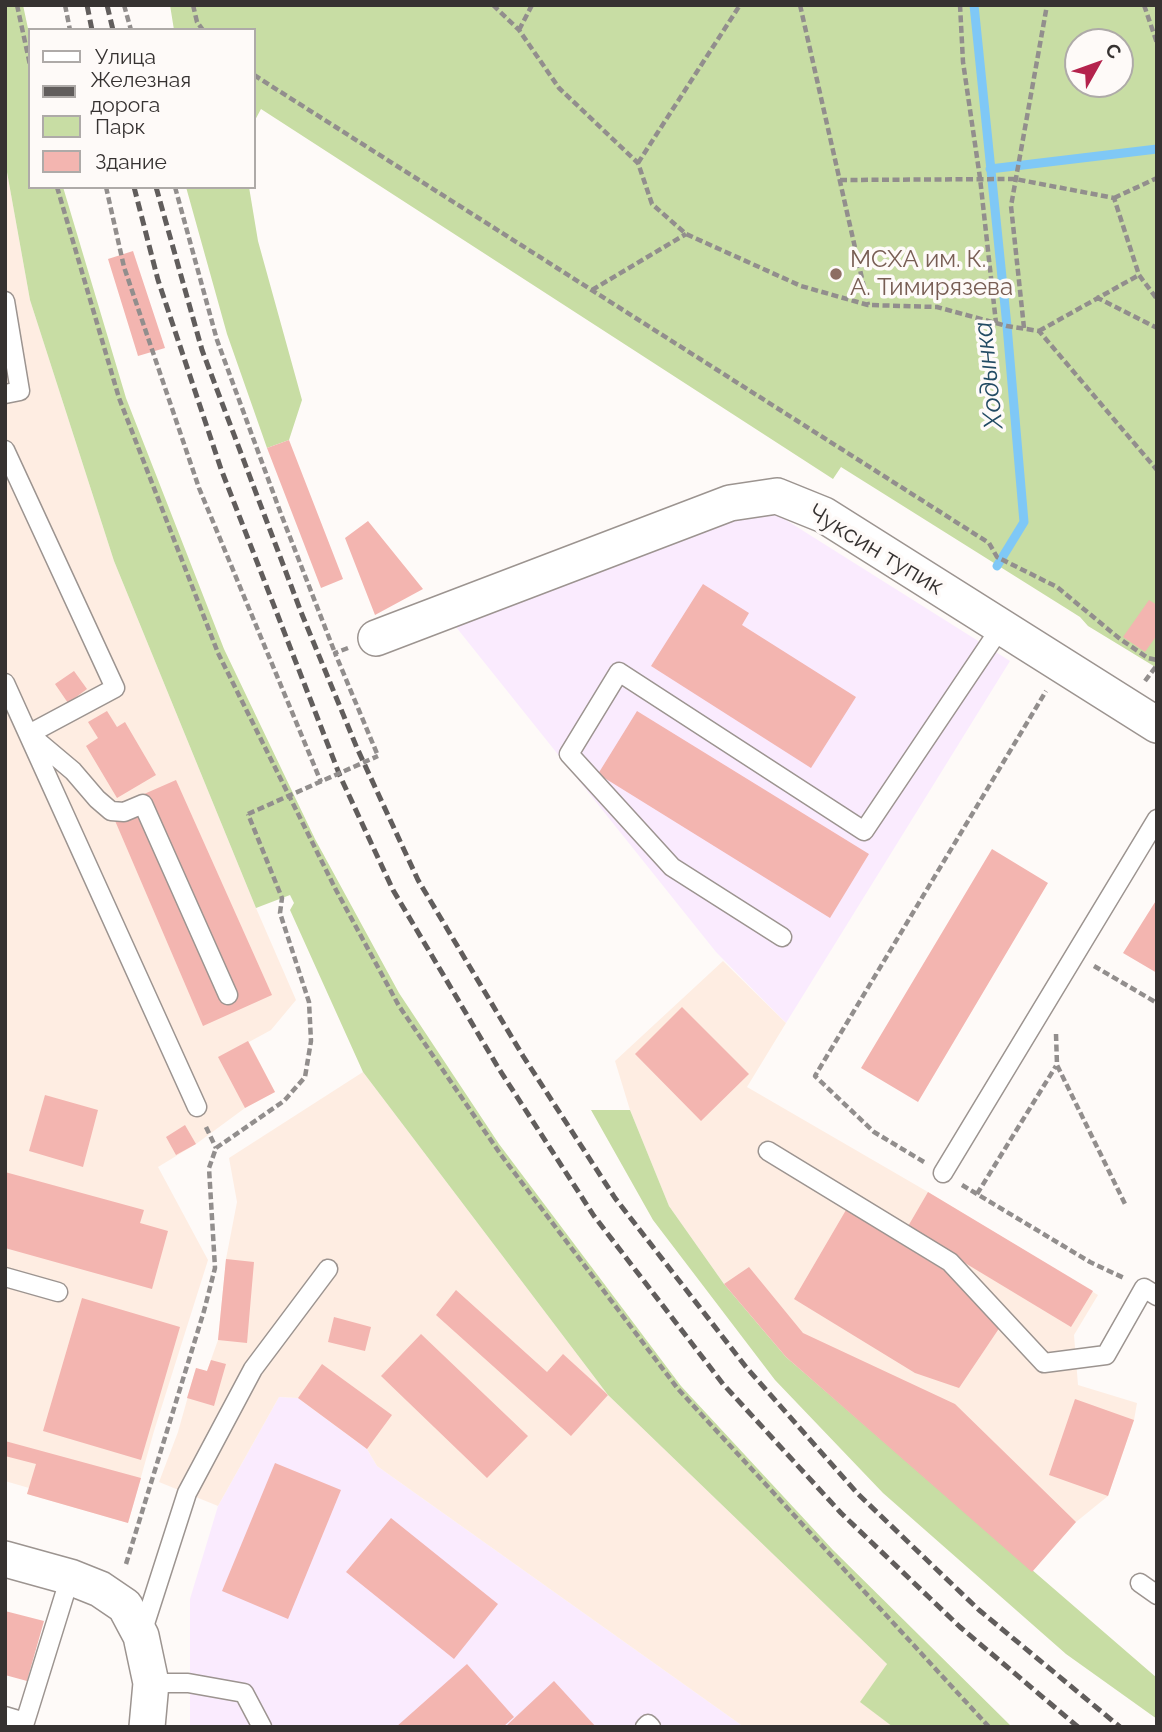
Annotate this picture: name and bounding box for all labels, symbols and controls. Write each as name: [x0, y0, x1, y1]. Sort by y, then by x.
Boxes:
legend: [28, 28, 256, 189]
north arrow: [1064, 28, 1134, 98]
text: С: [1101, 39, 1126, 63]
text: Улица: [95, 44, 156, 69]
text: Железная дорога: [90, 67, 191, 117]
text: Парк: [95, 114, 145, 139]
text: Здание: [95, 149, 167, 174]
place label: МСХА им. К. А. Тимирязева: [850, 246, 1013, 302]
marker: МСХА им. К. А. Тимирязева: [828, 266, 844, 282]
water label: Ходынка: [968, 320, 1010, 430]
street label: Чуксин тупик: [803, 498, 949, 602]

